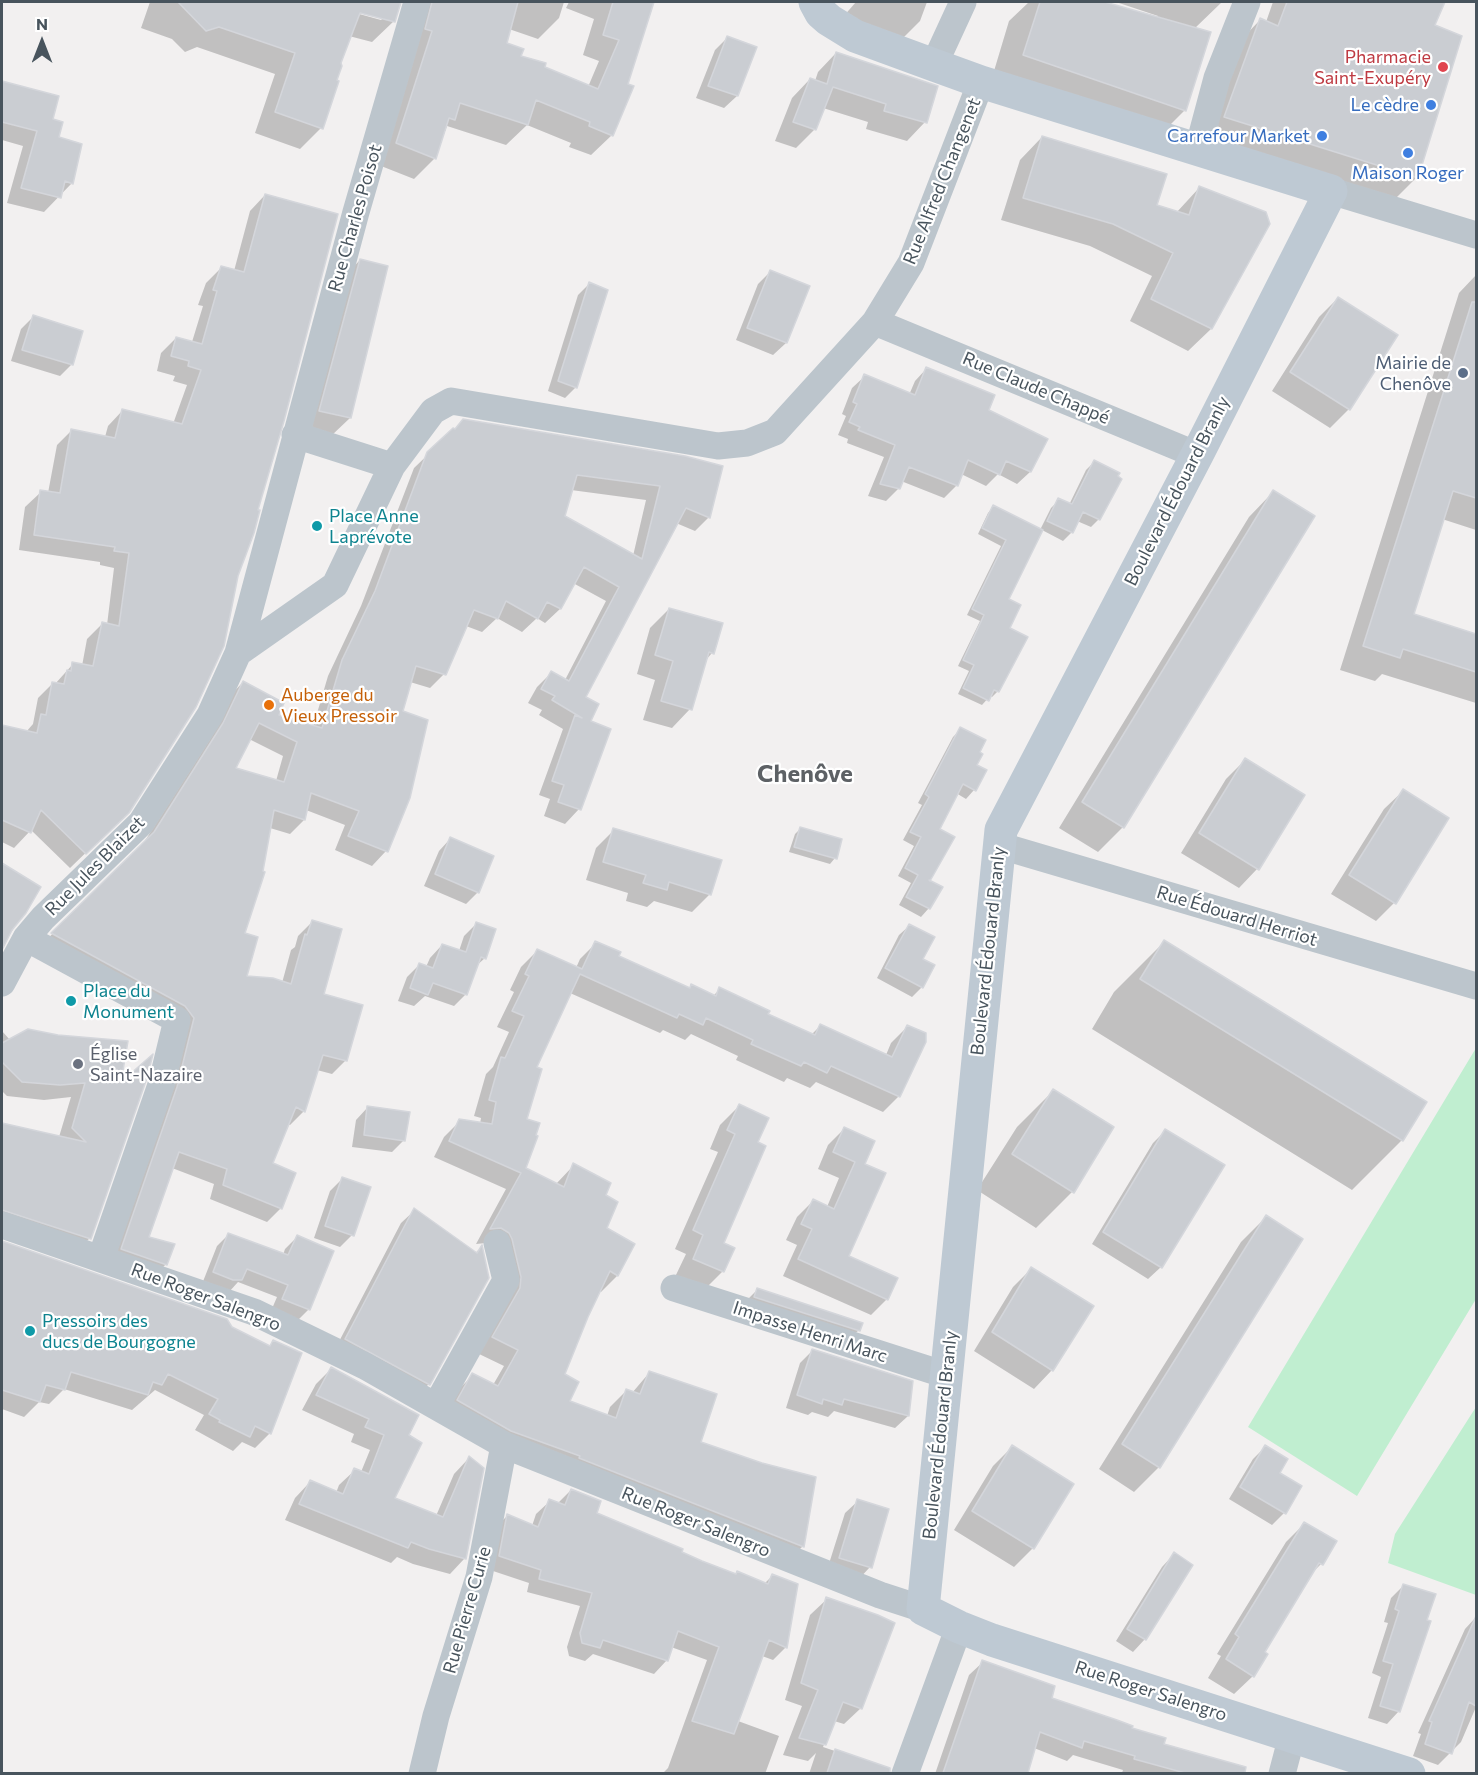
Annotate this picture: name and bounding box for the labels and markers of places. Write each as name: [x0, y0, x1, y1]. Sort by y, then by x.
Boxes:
place label: Pharmacie Saint-Exupéry: [1314, 46, 1431, 88]
marker: Pharmacie Saint-Exupéry: [1436, 60, 1450, 74]
place label: Le cèdre: [1351, 94, 1419, 116]
marker: Le cèdre: [1424, 98, 1438, 112]
place label: Carrefour Market: [1167, 125, 1310, 147]
marker: Carrefour Market: [1315, 129, 1329, 143]
marker: Maison Roger: [1401, 146, 1415, 160]
place label: Maison Roger: [1352, 162, 1464, 184]
place label: Mairie de Chenôve: [1375, 352, 1451, 394]
marker: Mairie de Chenôve: [1456, 366, 1470, 380]
place label: Place Anne Laprévote: [329, 505, 419, 548]
marker: Place Anne Laprévote: [310, 519, 324, 533]
place label: Auberge du Vieux Pressoir: [281, 684, 397, 726]
marker: Auberge du Vieux Pressoir: [262, 698, 276, 712]
place label: Place du Monument: [83, 980, 174, 1022]
marker: Place du Monument: [64, 994, 78, 1008]
place label: Église Saint-Nazaire: [90, 1043, 202, 1086]
marker: Église Saint-Nazaire: [71, 1057, 85, 1071]
place label: Pressoirs des ducs de Bourgogne: [42, 1310, 196, 1352]
marker: Pressoirs des ducs de Bourgogne: [23, 1324, 37, 1338]

